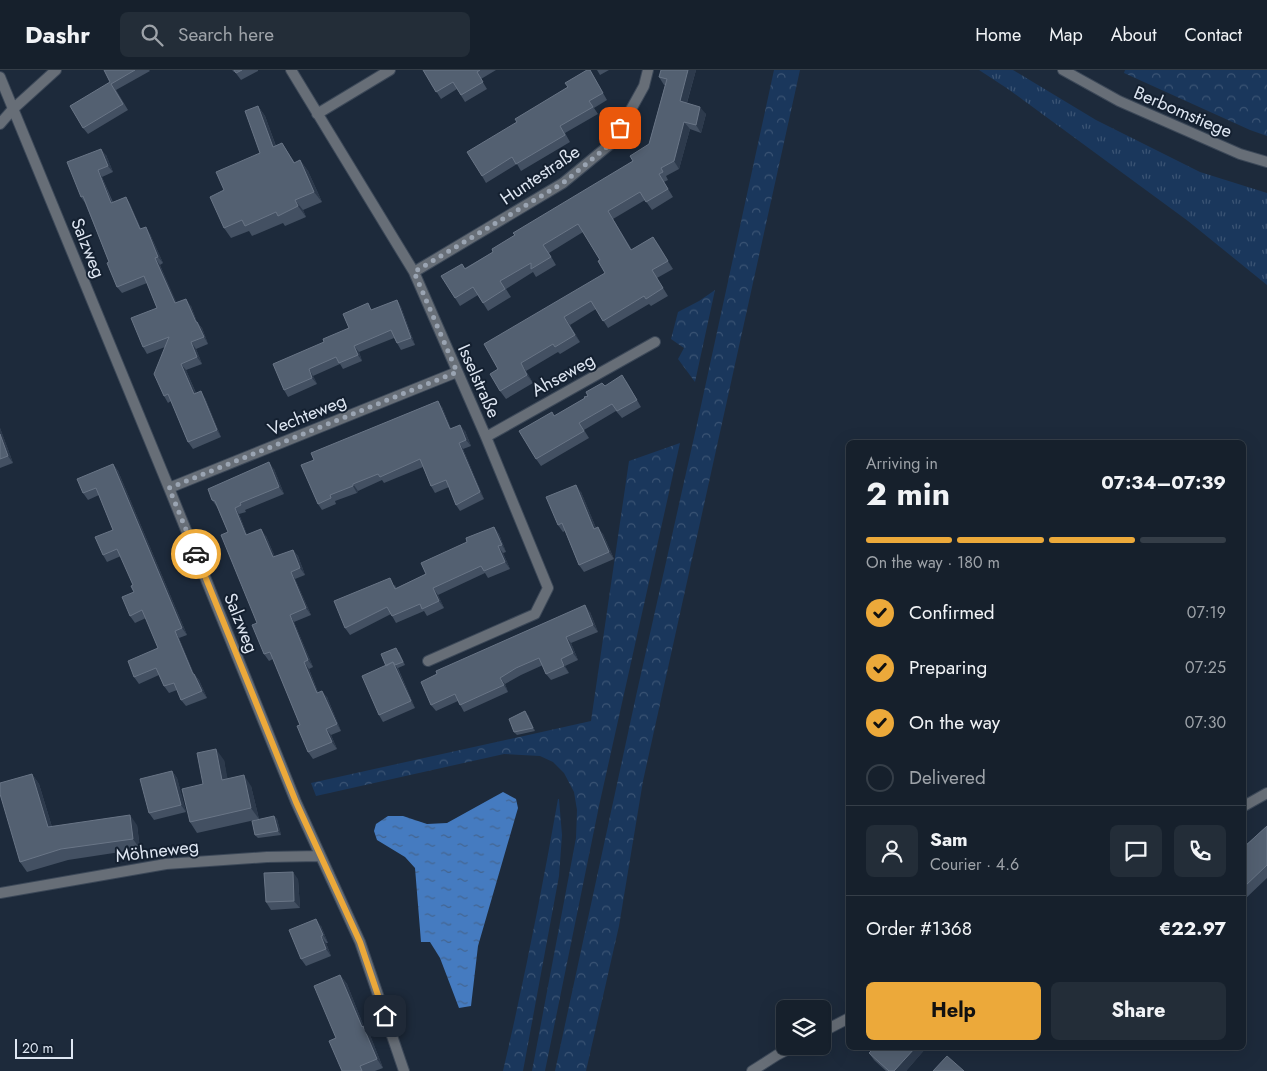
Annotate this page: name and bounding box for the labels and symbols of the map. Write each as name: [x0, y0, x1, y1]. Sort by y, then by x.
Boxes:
street label: Berbomstiege: [1130, 80, 1236, 144]
pin: [599, 107, 641, 149]
street label: Huntestraße: [495, 139, 585, 211]
street label: Salzweg: [64, 214, 112, 282]
street label: Isselstraße: [451, 340, 507, 422]
street label: Ahseweg: [526, 347, 600, 403]
street label: Vechteweg: [264, 387, 350, 443]
courier: [171, 529, 221, 579]
street label: Salzweg: [217, 589, 265, 657]
street label: Möhneweg: [114, 833, 200, 869]
pin: [364, 995, 406, 1037]
scale bar: [15, 1036, 72, 1059]

